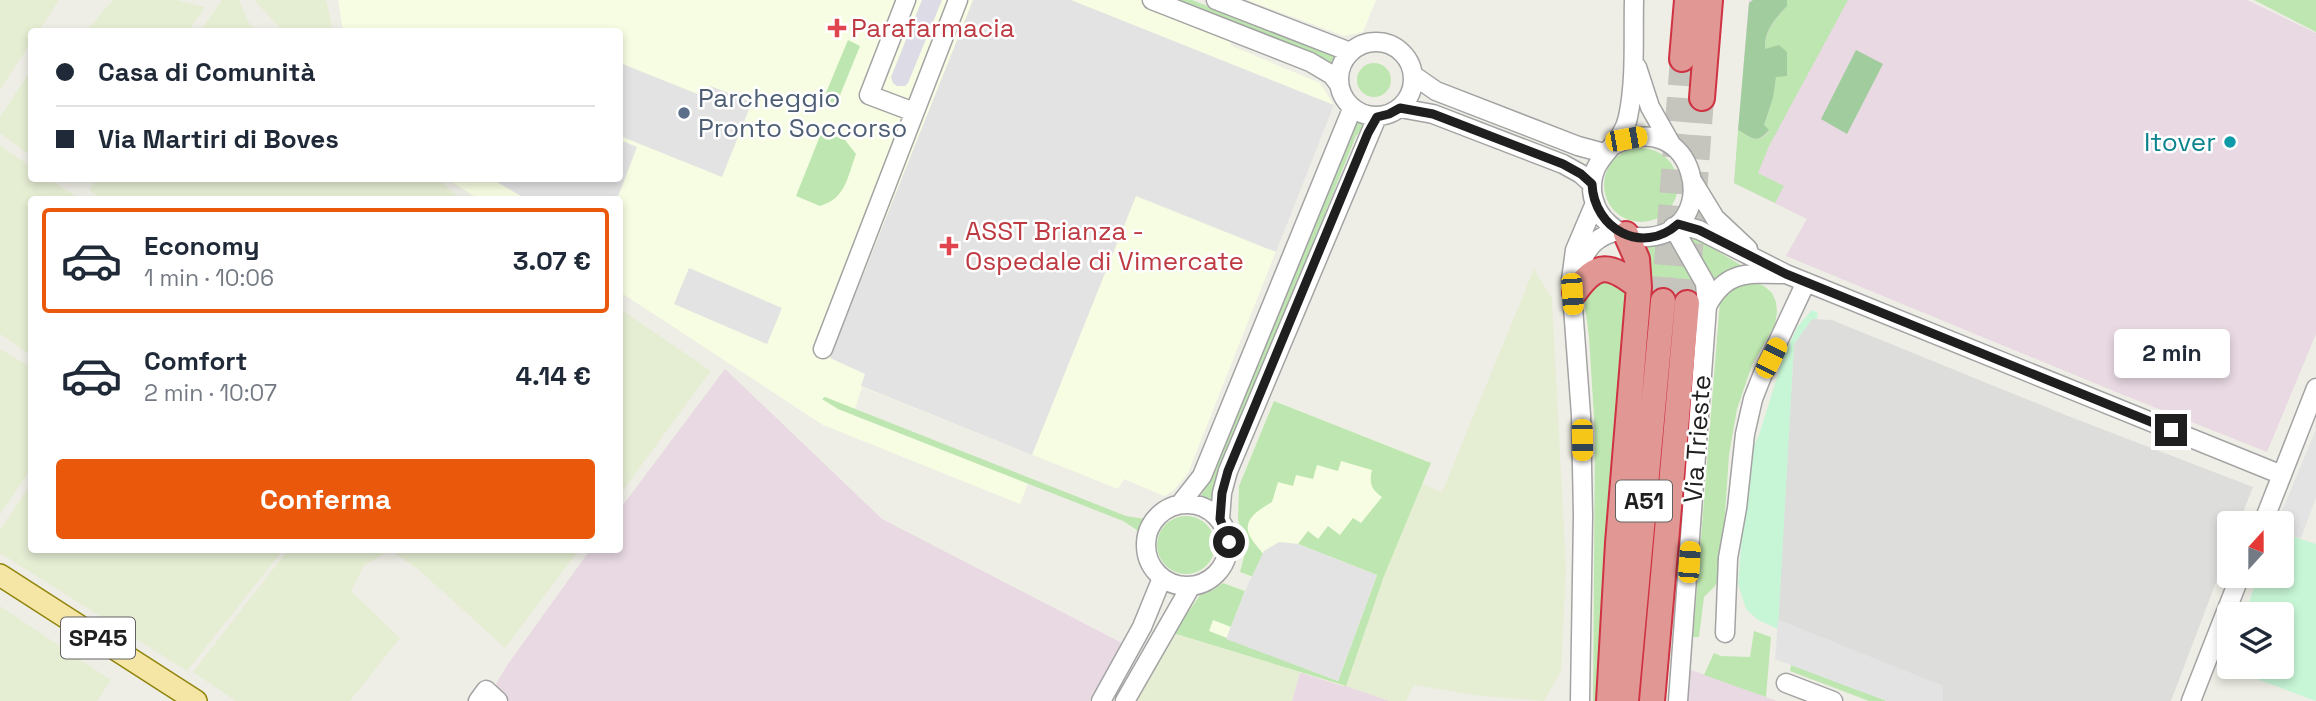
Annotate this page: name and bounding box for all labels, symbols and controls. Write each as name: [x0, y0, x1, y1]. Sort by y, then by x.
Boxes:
place label: Parafarmacia: [851, 11, 1015, 45]
marker: Parafarmacia: [829, 20, 845, 36]
text: Casa di Comunità: [98, 55, 315, 89]
place label: Parcheggio Pronto Soccorso: [698, 81, 907, 145]
marker: Parcheggio Pronto Soccorso: [676, 105, 692, 121]
text: Via Martiri di Boves: [98, 122, 339, 156]
car: [1604, 125, 1649, 153]
place label: Itover: [2144, 125, 2216, 159]
marker: Itover: [2222, 134, 2238, 150]
place label: ASST Brianza - Ospedale di Vimercate: [965, 214, 1244, 278]
icon: car: [60, 229, 123, 292]
text: Economy: [144, 229, 260, 263]
marker: ASST Brianza - Ospedale di Vimercate: [939, 236, 959, 256]
text: 3.07 €: [513, 244, 591, 278]
text: 1 min · 10:06: [144, 263, 274, 293]
car: [1561, 272, 1584, 316]
callout: 2 min: [2113, 328, 2229, 378]
car: [1753, 335, 1790, 381]
text: 2 min: [2142, 338, 2202, 368]
icon: car: [60, 344, 123, 407]
text: Comfort: [144, 344, 247, 378]
text: 4.14 €: [516, 359, 591, 393]
street label: Via Trieste: [1676, 374, 1718, 504]
text: 2 min · 10:07: [144, 378, 277, 408]
route end: [2155, 414, 2187, 446]
car: [1572, 419, 1593, 461]
button: Conferma: [56, 459, 595, 539]
road number: A51: [1616, 480, 1672, 522]
north arrow: [2217, 511, 2294, 588]
map controls: [2217, 511, 2294, 679]
route start: [1213, 526, 1245, 558]
car: [1678, 540, 1701, 584]
button: layers: [2217, 602, 2294, 679]
road number: SP45: [61, 618, 135, 658]

